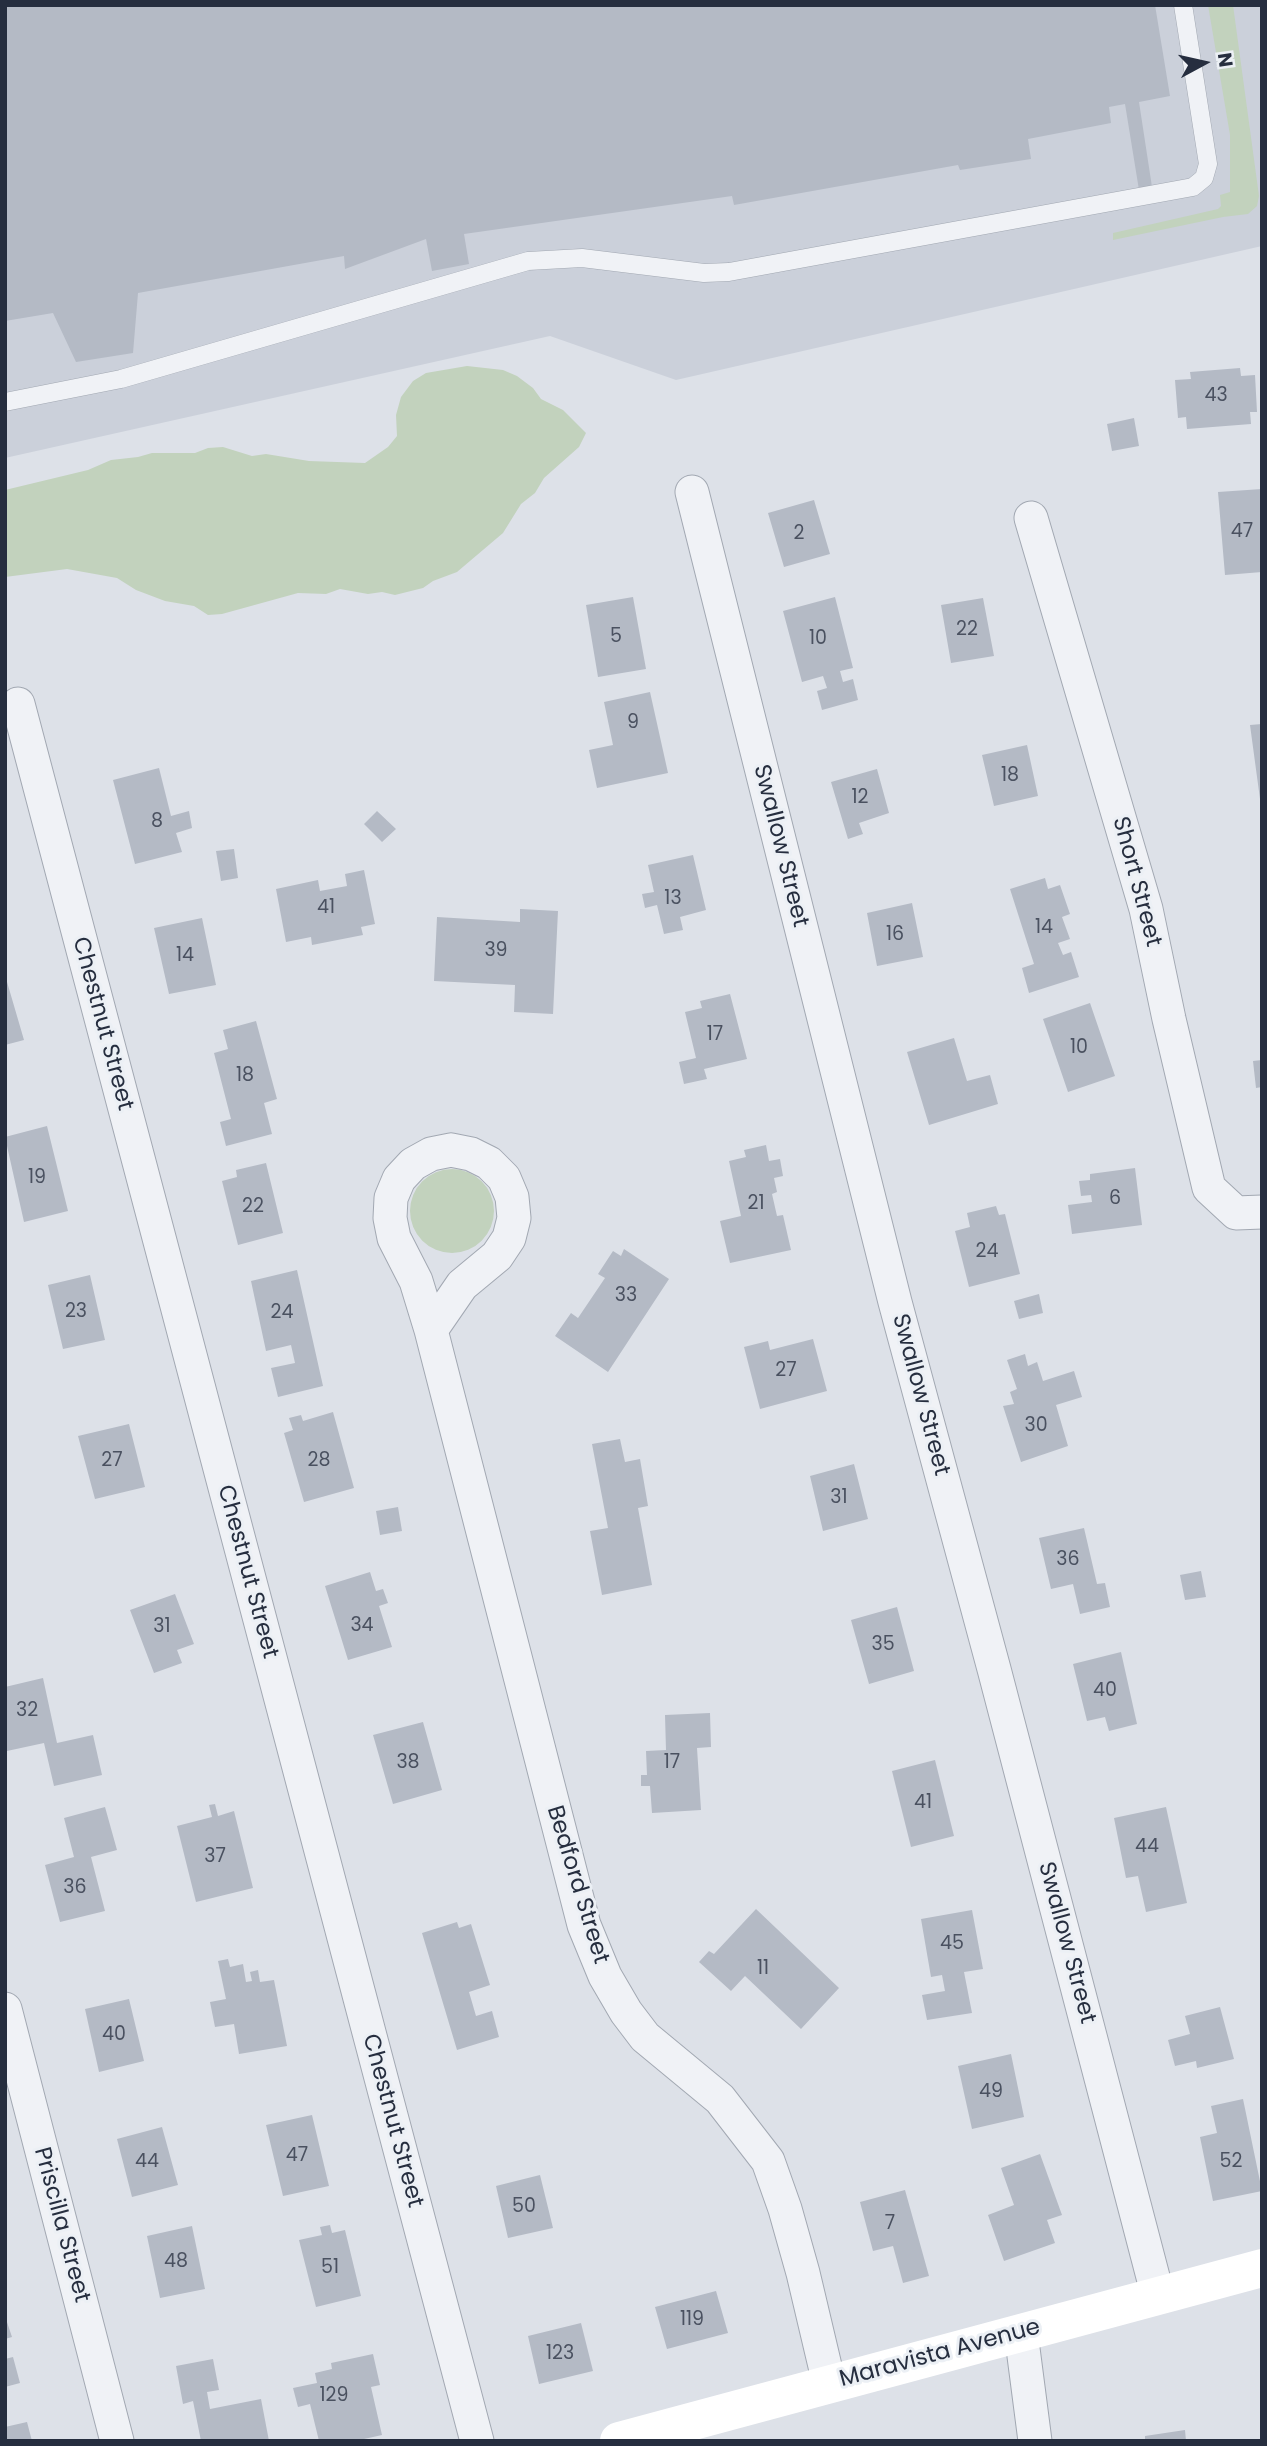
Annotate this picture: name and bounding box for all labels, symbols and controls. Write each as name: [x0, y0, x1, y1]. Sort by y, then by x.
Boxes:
north arrow: [1169, 28, 1239, 98]
text: N: [1211, 51, 1240, 69]
house number: 43: [1204, 385, 1228, 407]
house number: 47: [1231, 521, 1253, 543]
house number: 2: [794, 523, 804, 545]
house number: 22: [956, 619, 978, 641]
house number: 5: [610, 626, 622, 648]
house number: 10: [809, 628, 827, 650]
house number: 9: [627, 712, 639, 734]
street label: Swallow Street: [746, 762, 814, 930]
house number: 18: [1001, 765, 1019, 787]
house number: 12: [851, 787, 869, 809]
house number: 8: [151, 811, 163, 833]
street label: Short Street: [1105, 814, 1167, 950]
house number: 13: [664, 888, 682, 910]
house number: 41: [317, 897, 335, 919]
house number: 14: [1035, 917, 1053, 939]
house number: 16: [886, 924, 904, 946]
street label: Chestnut Street: [66, 934, 138, 1114]
house number: 39: [484, 940, 508, 962]
house number: 14: [176, 945, 194, 967]
house number: 17: [707, 1024, 723, 1046]
house number: 10: [1070, 1037, 1088, 1059]
house number: 18: [236, 1065, 254, 1087]
house number: 19: [28, 1167, 46, 1189]
house number: 6: [1109, 1188, 1121, 1210]
house number: 21: [747, 1193, 765, 1215]
house number: 22: [242, 1196, 264, 1218]
house number: 24: [976, 1241, 998, 1263]
house number: 33: [615, 1285, 637, 1307]
house number: 23: [65, 1301, 87, 1323]
house number: 24: [271, 1302, 293, 1324]
street label: Swallow Street: [885, 1311, 955, 1479]
house number: 27: [775, 1360, 797, 1382]
house number: 30: [1024, 1415, 1048, 1437]
house number: 27: [101, 1450, 123, 1472]
house number: 28: [308, 1450, 330, 1472]
street label: Chestnut Street: [211, 1482, 283, 1662]
house number: 31: [830, 1487, 848, 1509]
house number: 36: [1056, 1549, 1080, 1571]
house number: 34: [350, 1615, 374, 1637]
house number: 31: [153, 1616, 171, 1638]
house number: 35: [871, 1634, 895, 1656]
house number: 40: [1093, 1680, 1117, 1702]
house number: 32: [16, 1700, 38, 1722]
house number: 38: [396, 1752, 420, 1774]
house number: 17: [664, 1752, 680, 1774]
house number: 41: [914, 1792, 932, 1814]
street label: Bedford Street: [540, 1803, 614, 1967]
house number: 44: [1135, 1836, 1159, 1858]
house number: 37: [204, 1846, 226, 1868]
street label: Swallow Street: [1031, 1859, 1101, 2027]
house number: 36: [63, 1877, 87, 1899]
house number: 45: [940, 1933, 964, 1955]
house number: 11: [757, 1958, 769, 1980]
house number: 40: [102, 2024, 126, 2046]
street label: Chestnut Street: [356, 2031, 428, 2211]
house number: 49: [979, 2081, 1003, 2103]
street label: Priscilla Street: [27, 2144, 95, 2306]
house number: 47: [286, 2145, 308, 2167]
house number: 44: [135, 2151, 159, 2173]
house number: 52: [1220, 2151, 1242, 2173]
house number: 50: [512, 2196, 536, 2218]
house number: 7: [885, 2213, 895, 2235]
house number: 48: [164, 2251, 188, 2273]
house number: 51: [321, 2257, 339, 2279]
house number: 119: [680, 2309, 704, 2331]
street label: Maravista Avenue: [837, 2314, 1043, 2394]
house number: 123: [546, 2343, 574, 2365]
house number: 129: [320, 2385, 348, 2407]

